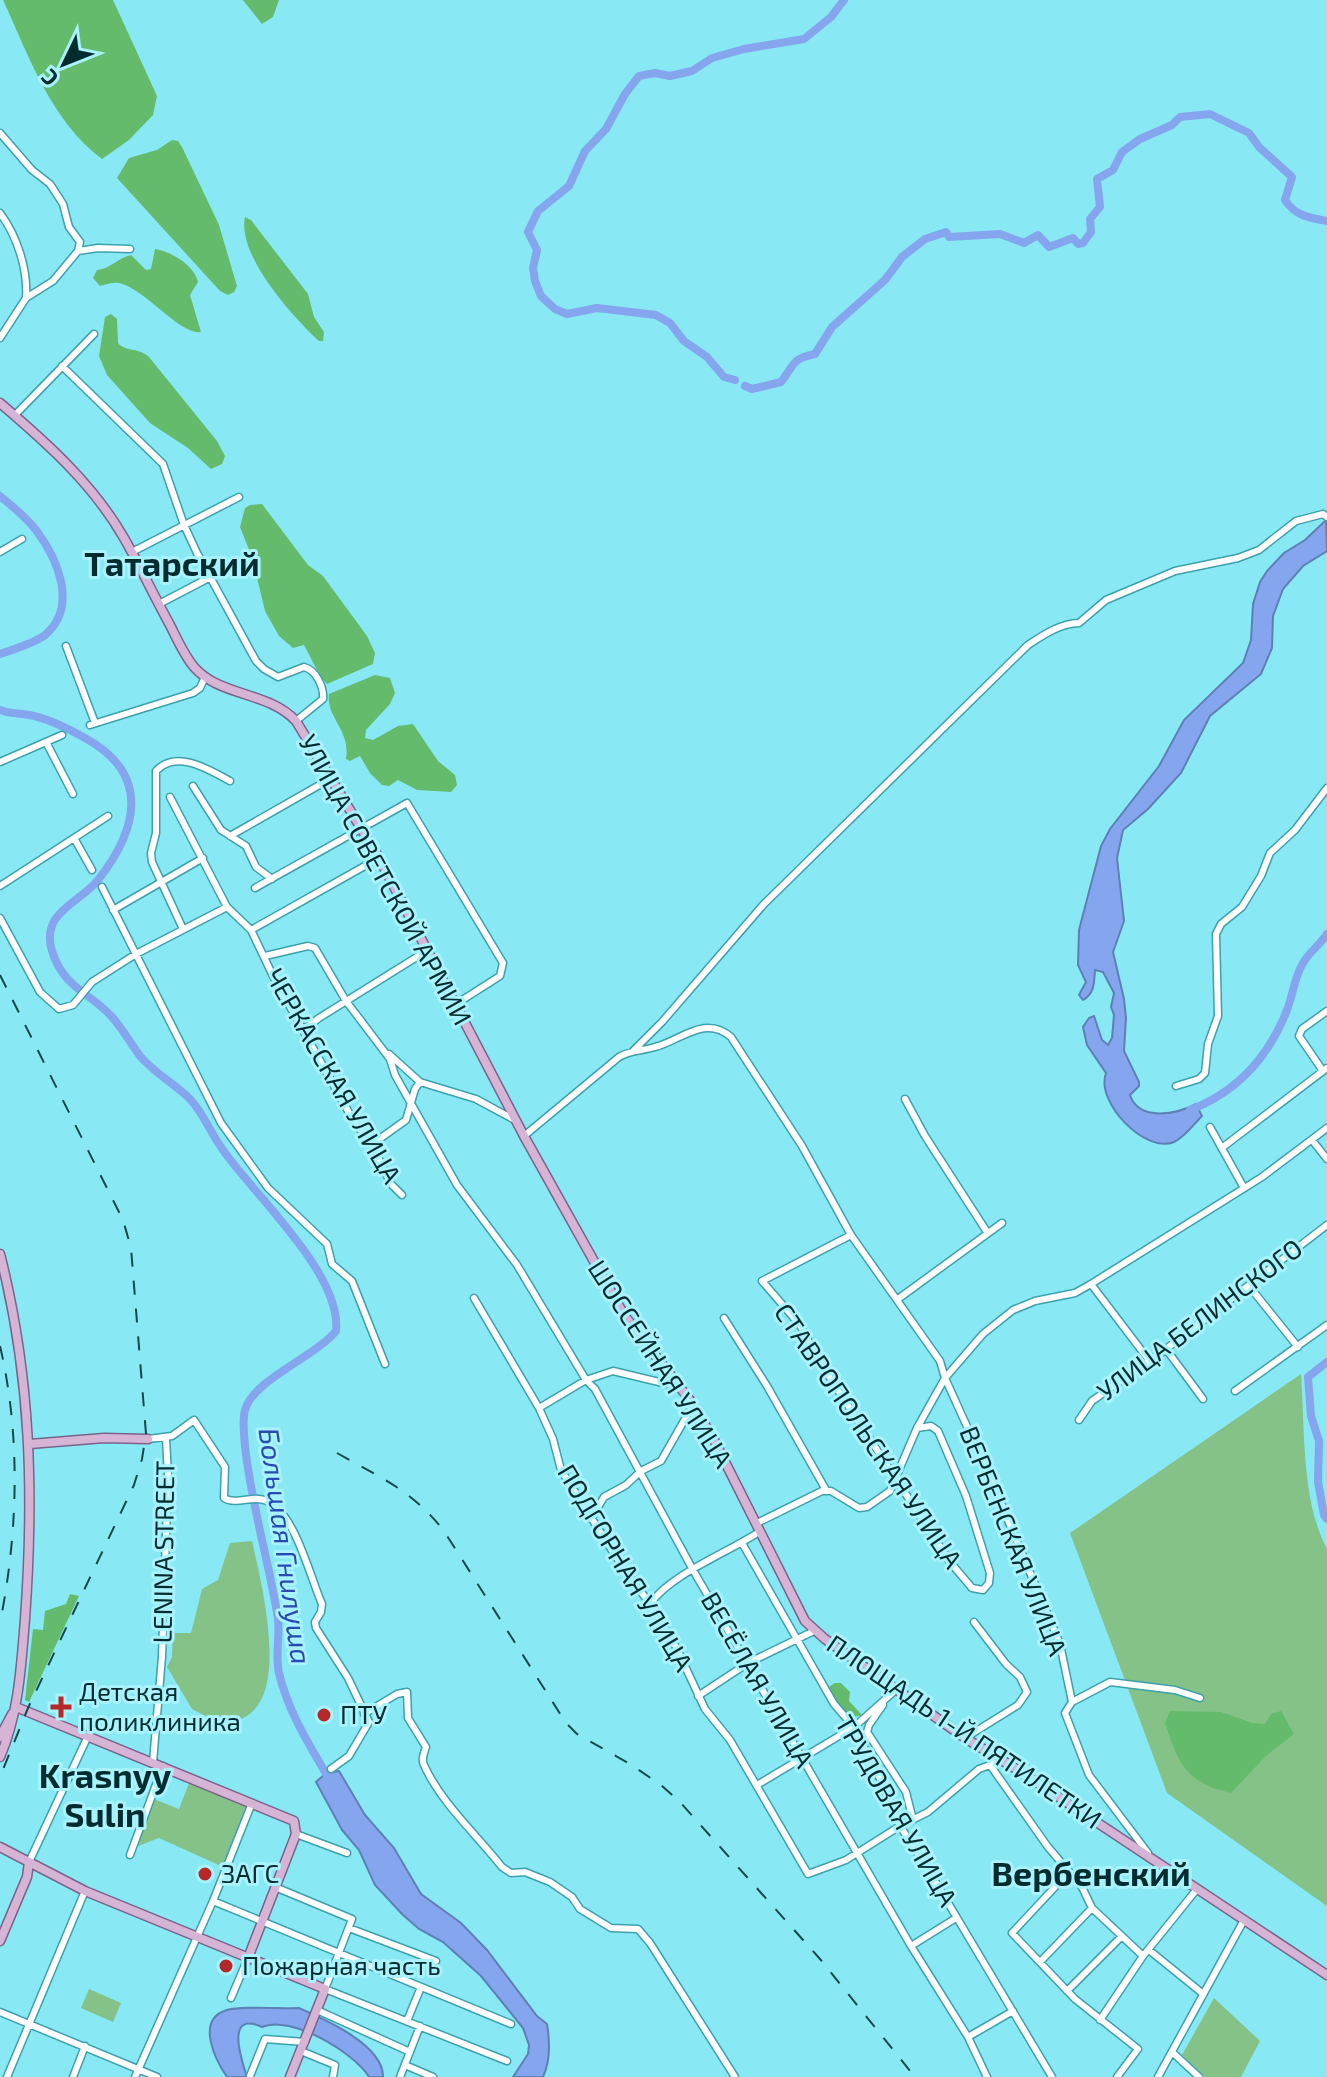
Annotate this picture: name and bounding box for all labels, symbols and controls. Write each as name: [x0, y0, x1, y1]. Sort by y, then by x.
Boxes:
north arrow: [24, 24, 104, 104]
text: С: [35, 65, 63, 92]
district label: Татарский: [84, 542, 260, 583]
street label: УЛИЦА СОВЕТСКОЙ АРМИИ: [293, 729, 479, 1030]
street label: ЧЕРКАССКАЯ УЛИЦА: [260, 962, 409, 1188]
street label: УЛИЦА БЕЛИНСКОГО: [1090, 1232, 1308, 1406]
street label: ШОССЕЙНАЯ УЛИЦА: [583, 1254, 740, 1473]
street label: СТАВРОПОЛЬСКАЯ УЛИЦА: [769, 1297, 970, 1573]
street label: ВЕРБЕНСКАЯ УЛИЦА: [954, 1421, 1075, 1660]
water label: Большая Гнилуша: [253, 1425, 319, 1666]
street label: ПОДГОРНАЯ УЛИЦА: [552, 1458, 700, 1676]
street label: LENINA STREET: [145, 1460, 180, 1644]
street label: ВЕСЁЛАЯ УЛИЦА: [696, 1586, 821, 1772]
street label: ПЛОЩАДЬ 1-Й ПЯТИЛЕТКИ: [822, 1627, 1108, 1834]
place label: Детская поликлиника: [79, 1675, 241, 1736]
marker: Детская поликлиника: [50, 1696, 72, 1718]
place label: ПТУ: [340, 1698, 388, 1729]
marker: ПТУ: [315, 1706, 333, 1724]
street label: ТРУДОВАЯ УЛИЦА: [830, 1709, 965, 1911]
district label: Krasnyy Sulin: [39, 1754, 171, 1834]
district label: Вербенский: [991, 1852, 1191, 1893]
place label: ЗАГС: [221, 1857, 279, 1888]
marker: ЗАГС: [196, 1865, 214, 1883]
place label: Пожарная часть: [242, 1949, 441, 1980]
marker: Пожарная часть: [217, 1957, 235, 1975]

